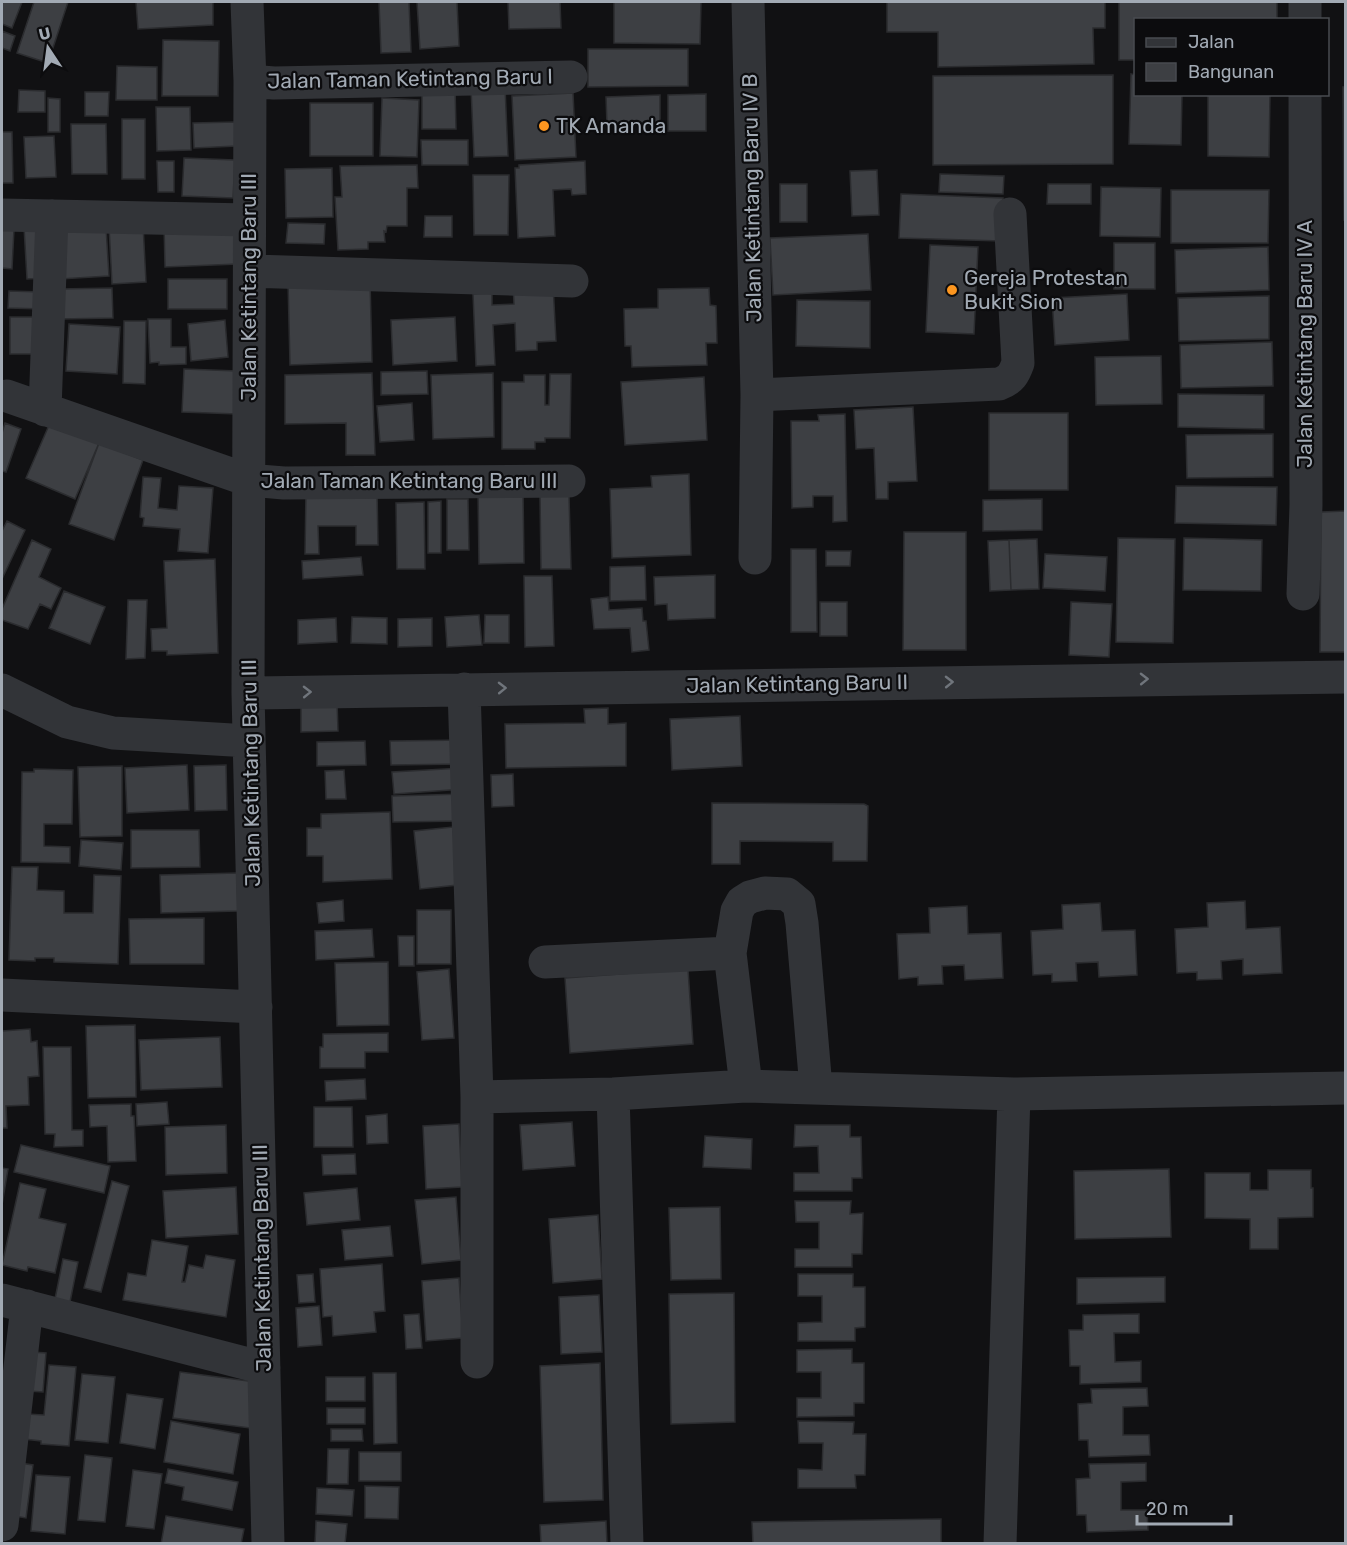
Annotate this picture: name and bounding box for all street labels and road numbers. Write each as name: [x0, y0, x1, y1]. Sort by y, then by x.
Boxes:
street label: Jalan Taman Ketintang Baru I: [267, 64, 553, 93]
street label: Jalan Ketintang Baru IV B: [737, 73, 766, 323]
street label: Jalan Ketintang Baru III: [236, 173, 261, 401]
street label: Jalan Ketintang Baru IV A: [1292, 220, 1317, 468]
street label: Jalan Taman Ketintang Baru III: [260, 468, 558, 493]
street label: Jalan Ketintang Baru III: [236, 659, 265, 887]
street label: Jalan Ketintang Baru II: [686, 669, 908, 698]
street label: Jalan Ketintang Baru III: [247, 1144, 276, 1372]

